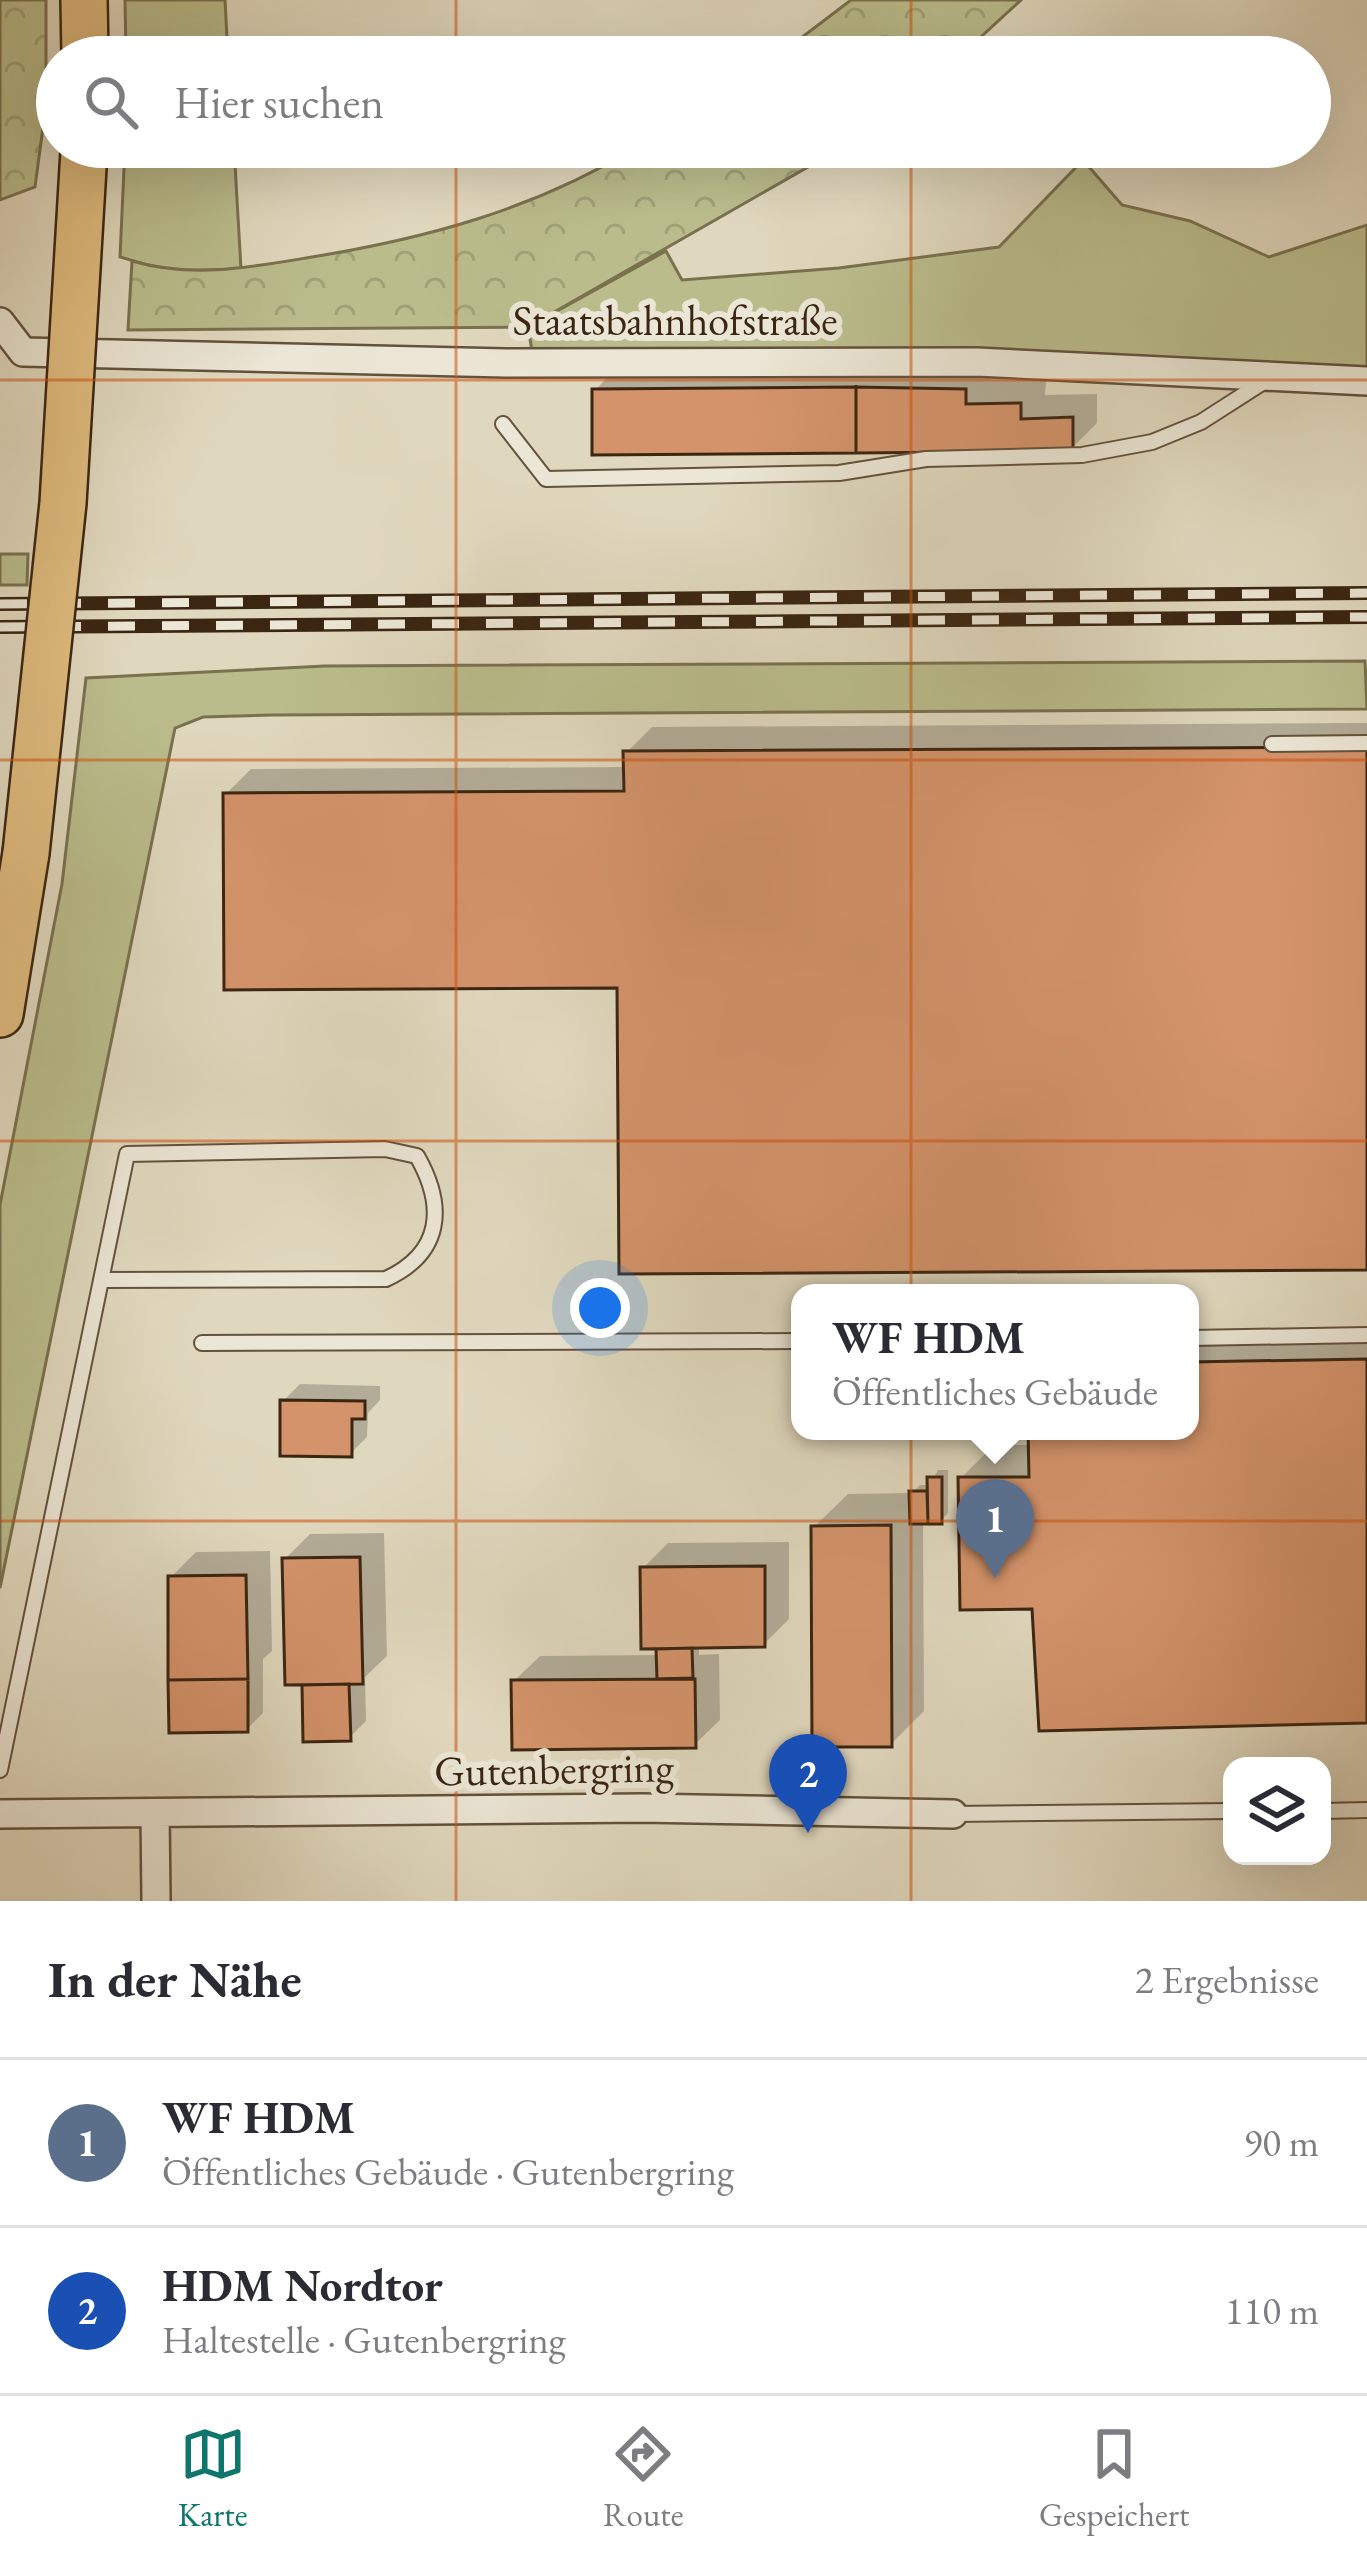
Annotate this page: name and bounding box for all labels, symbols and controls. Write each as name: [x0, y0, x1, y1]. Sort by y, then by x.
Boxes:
search box: [36, 36, 1331, 168]
icon: search: [78, 69, 144, 135]
text: Hier suchen: [174, 73, 384, 131]
street label: Staatsbahnhofstraße: [512, 293, 838, 348]
your location: [570, 1278, 630, 1338]
popup: [791, 1284, 1199, 1440]
text: WF HDM: [832, 1308, 1025, 1366]
text: Öffentliches Gebäude: [832, 1366, 1158, 1417]
pin: 1: [956, 1479, 1034, 1578]
pin: 2: [769, 1734, 847, 1833]
street label: Gutenbergring: [434, 1739, 675, 1799]
map controls: [1223, 1757, 1331, 1865]
button: layers: [1223, 1757, 1331, 1865]
text: In der Nähe: [48, 1946, 302, 2012]
text: 2 Ergebnisse: [1135, 1954, 1319, 2005]
text: WF HDM: [162, 2088, 355, 2146]
text: 1: [77, 2117, 97, 2168]
text: 90 m: [1243, 2117, 1319, 2168]
text: Öffentliches Gebäude · Gutenbergring: [162, 2146, 734, 2197]
text: HDM Nordtor: [162, 2256, 443, 2314]
text: 2: [77, 2285, 97, 2336]
text: 110 m: [1225, 2285, 1319, 2336]
text: Haltestelle · Gutenbergring: [162, 2314, 566, 2365]
tab: Karte: [178, 2421, 248, 2536]
tab: Route: [603, 2421, 684, 2536]
tab: Gespeichert: [1039, 2421, 1189, 2536]

